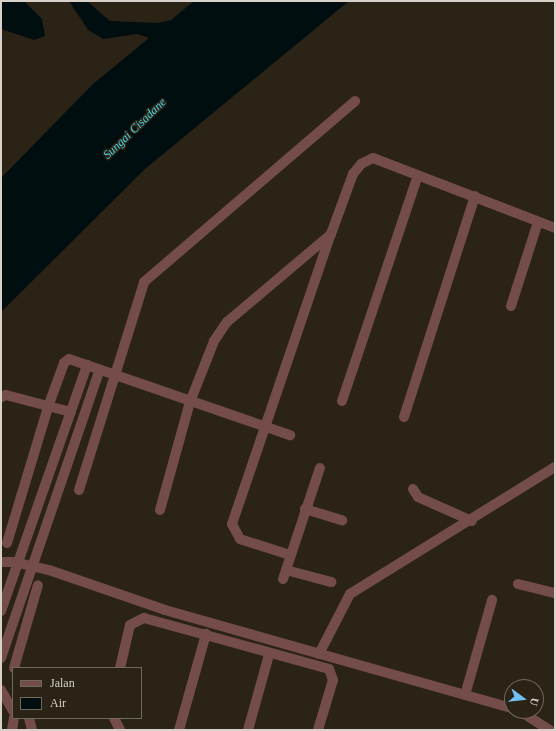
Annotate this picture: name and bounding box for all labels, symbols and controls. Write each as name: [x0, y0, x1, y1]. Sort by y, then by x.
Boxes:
water label: Sungai Cisadane: [101, 95, 169, 163]
legend: [12, 667, 142, 719]
text: Jalan: [50, 676, 75, 690]
north arrow: [504, 679, 544, 719]
text: Air: [50, 696, 66, 710]
text: U: [528, 696, 541, 707]

